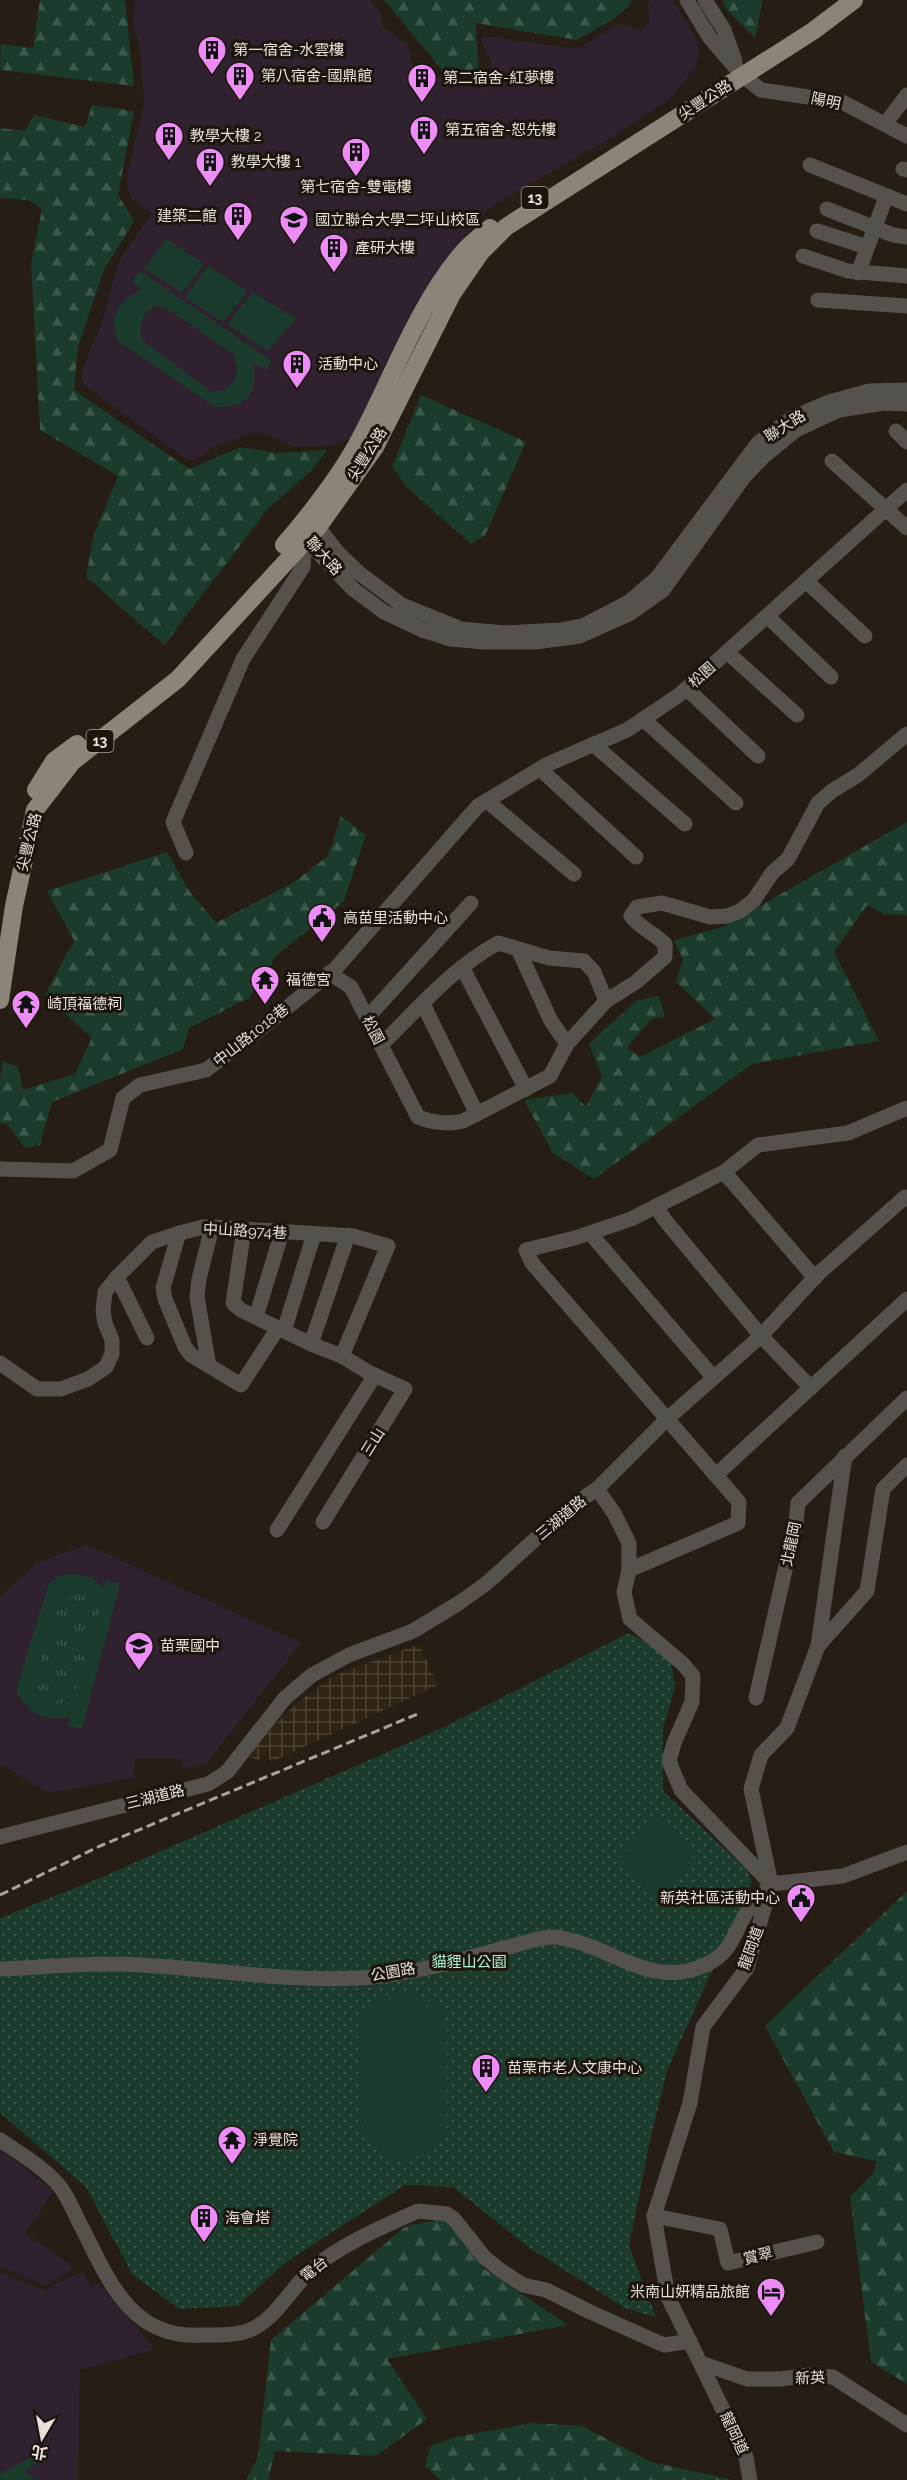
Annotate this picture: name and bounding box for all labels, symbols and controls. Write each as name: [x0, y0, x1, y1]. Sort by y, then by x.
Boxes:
building icon: 第一宿舍-水雲樓: [196, 34, 228, 76]
place label: 第一宿舍-水雲樓: [233, 41, 344, 59]
building icon: 第八宿舍-國鼎館: [224, 60, 256, 102]
building icon: 第二宿舍-紅夢樓: [406, 62, 438, 104]
place label: 第八宿舍-國鼎館: [261, 67, 372, 85]
place label: 第二宿舍-紅夢樓: [443, 69, 554, 87]
street label: 尖豐公路: [675, 76, 735, 124]
street label: 陽明: [809, 89, 843, 113]
building icon: 第五宿舍-恕先樓: [408, 114, 440, 156]
building icon: 教學大樓 2: [153, 120, 185, 162]
place label: 第五宿舍-恕先樓: [445, 121, 556, 139]
place label: 教學大樓 2: [190, 127, 262, 145]
building icon: 第七宿舍-雙電樓: [340, 136, 372, 178]
building icon: 教學大樓 1: [194, 146, 226, 188]
place label: 教學大樓 1: [231, 153, 302, 171]
place label: 第七宿舍-雙電樓: [300, 178, 412, 196]
road number: 13: [522, 187, 548, 209]
building icon: 建築二館: [222, 200, 254, 242]
school or university icon: 國立聯合大學二坪山校區: [278, 204, 310, 246]
place label: 建築二館: [157, 207, 217, 225]
place label: 國立聯合大學二坪山校區: [315, 211, 480, 229]
building icon: 產研大樓: [318, 232, 350, 274]
place label: 產研大樓: [355, 239, 415, 257]
building icon: 活動中心: [281, 348, 313, 390]
place label: 活動中心: [318, 355, 378, 373]
street label: 聯大路: [761, 406, 809, 446]
street label: 尖豐公路: [343, 424, 391, 484]
street label: 聯大路: [302, 533, 346, 579]
street label: 松園: [685, 658, 719, 692]
road number: 13: [86, 730, 114, 752]
street label: 尖豐公路: [13, 811, 45, 873]
public building icon: 高苗里活動中心: [306, 902, 338, 944]
place label: 高苗里活動中心: [343, 909, 448, 927]
temple icon: 福德宮: [249, 964, 281, 1006]
place label: 福德宮: [286, 971, 331, 989]
temple icon: 崎頂福德祠: [10, 988, 42, 1030]
place label: 崎頂福德祠: [47, 995, 122, 1013]
street label: 中山路1018巷: [210, 1000, 292, 1070]
street label: 松園: [358, 1013, 388, 1047]
street label: 中山路974巷: [203, 1220, 287, 1242]
street label: 三山: [357, 1425, 389, 1459]
street label: 三湖道路: [532, 1492, 590, 1544]
street label: 北龍岡: [778, 1520, 804, 1568]
school or university icon: 苗栗國中: [123, 1630, 155, 1672]
place label: 苗栗國中: [160, 1637, 220, 1655]
street label: 三湖道路: [124, 1781, 186, 1813]
public building icon: 新英社區活動中心: [785, 1882, 817, 1924]
place label: 新英社區活動中心: [660, 1889, 780, 1907]
street label: 龍岡道: [735, 1924, 767, 1972]
park label: 貓貍山公園: [431, 1953, 507, 1971]
street label: 公園路: [369, 1959, 417, 1985]
building icon: 苗栗市老人文康中心: [470, 2052, 502, 2094]
place label: 苗栗市老人文康中心: [507, 2059, 642, 2077]
temple icon: 淨覺院: [216, 2124, 248, 2166]
place label: 淨覺院: [253, 2131, 298, 2149]
building icon: 海會塔: [188, 2202, 220, 2244]
place label: 海會塔: [225, 2209, 270, 2227]
street label: 賞翠: [741, 2244, 775, 2268]
street label: 電台: [297, 2253, 331, 2285]
hotel icon: 米南山妍精品旅館: [755, 2276, 787, 2318]
place label: 米南山妍精品旅館: [630, 2283, 750, 2301]
street label: 新英: [795, 2368, 825, 2388]
north arrow: [12, 2408, 72, 2468]
street label: 龍岡道: [716, 2409, 752, 2457]
text: 北: [30, 2442, 49, 2463]

